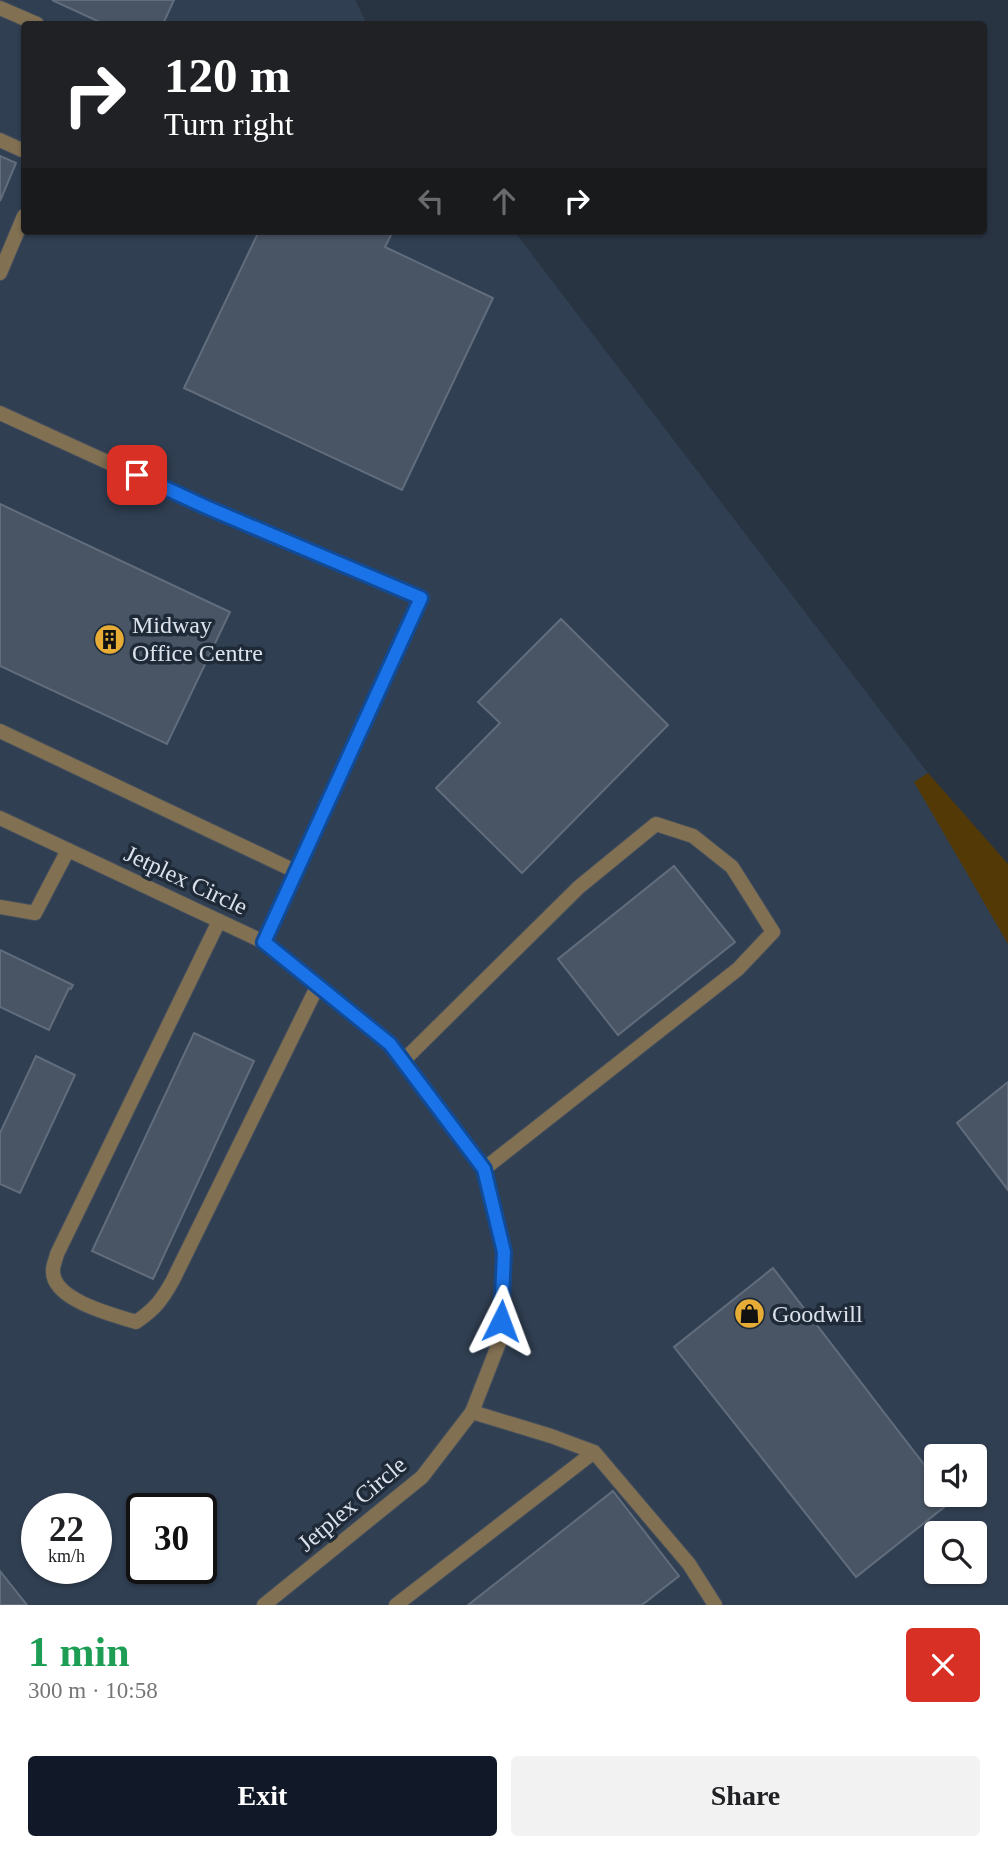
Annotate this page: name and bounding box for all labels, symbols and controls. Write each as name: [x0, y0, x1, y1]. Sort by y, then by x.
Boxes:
text: 120 m: [164, 48, 291, 103]
icon: right: [49, 49, 140, 140]
text: Turn right: [164, 106, 294, 142]
icon: left: [412, 182, 450, 220]
icon: ahead: [485, 182, 523, 220]
icon: right: [558, 182, 596, 220]
pin: [107, 445, 167, 505]
icon: arrive: [118, 456, 156, 494]
place label: Midway Office Centre: [132, 612, 263, 666]
building icon: Midway Office Centre: [92, 622, 126, 656]
street label: Jetplex Circle: [120, 840, 252, 920]
position arrow: [464, 1284, 538, 1358]
shop icon: Goodwill: [732, 1297, 766, 1331]
place label: Goodwill: [772, 1301, 863, 1327]
map controls: [924, 1444, 987, 1584]
button: sound: [924, 1444, 987, 1507]
street label: Jetplex Circle: [293, 1451, 411, 1557]
speed limit sign: 30: [126, 1493, 217, 1584]
text: 22: [49, 1510, 84, 1549]
button: search: [924, 1521, 987, 1584]
text: km/h: [48, 1546, 85, 1566]
button: close: [906, 1628, 980, 1702]
text: 1 min: [28, 1629, 130, 1675]
text: 300 m · 10:58: [28, 1678, 158, 1703]
button: Exit: [28, 1756, 497, 1836]
button: Share: [511, 1756, 980, 1836]

